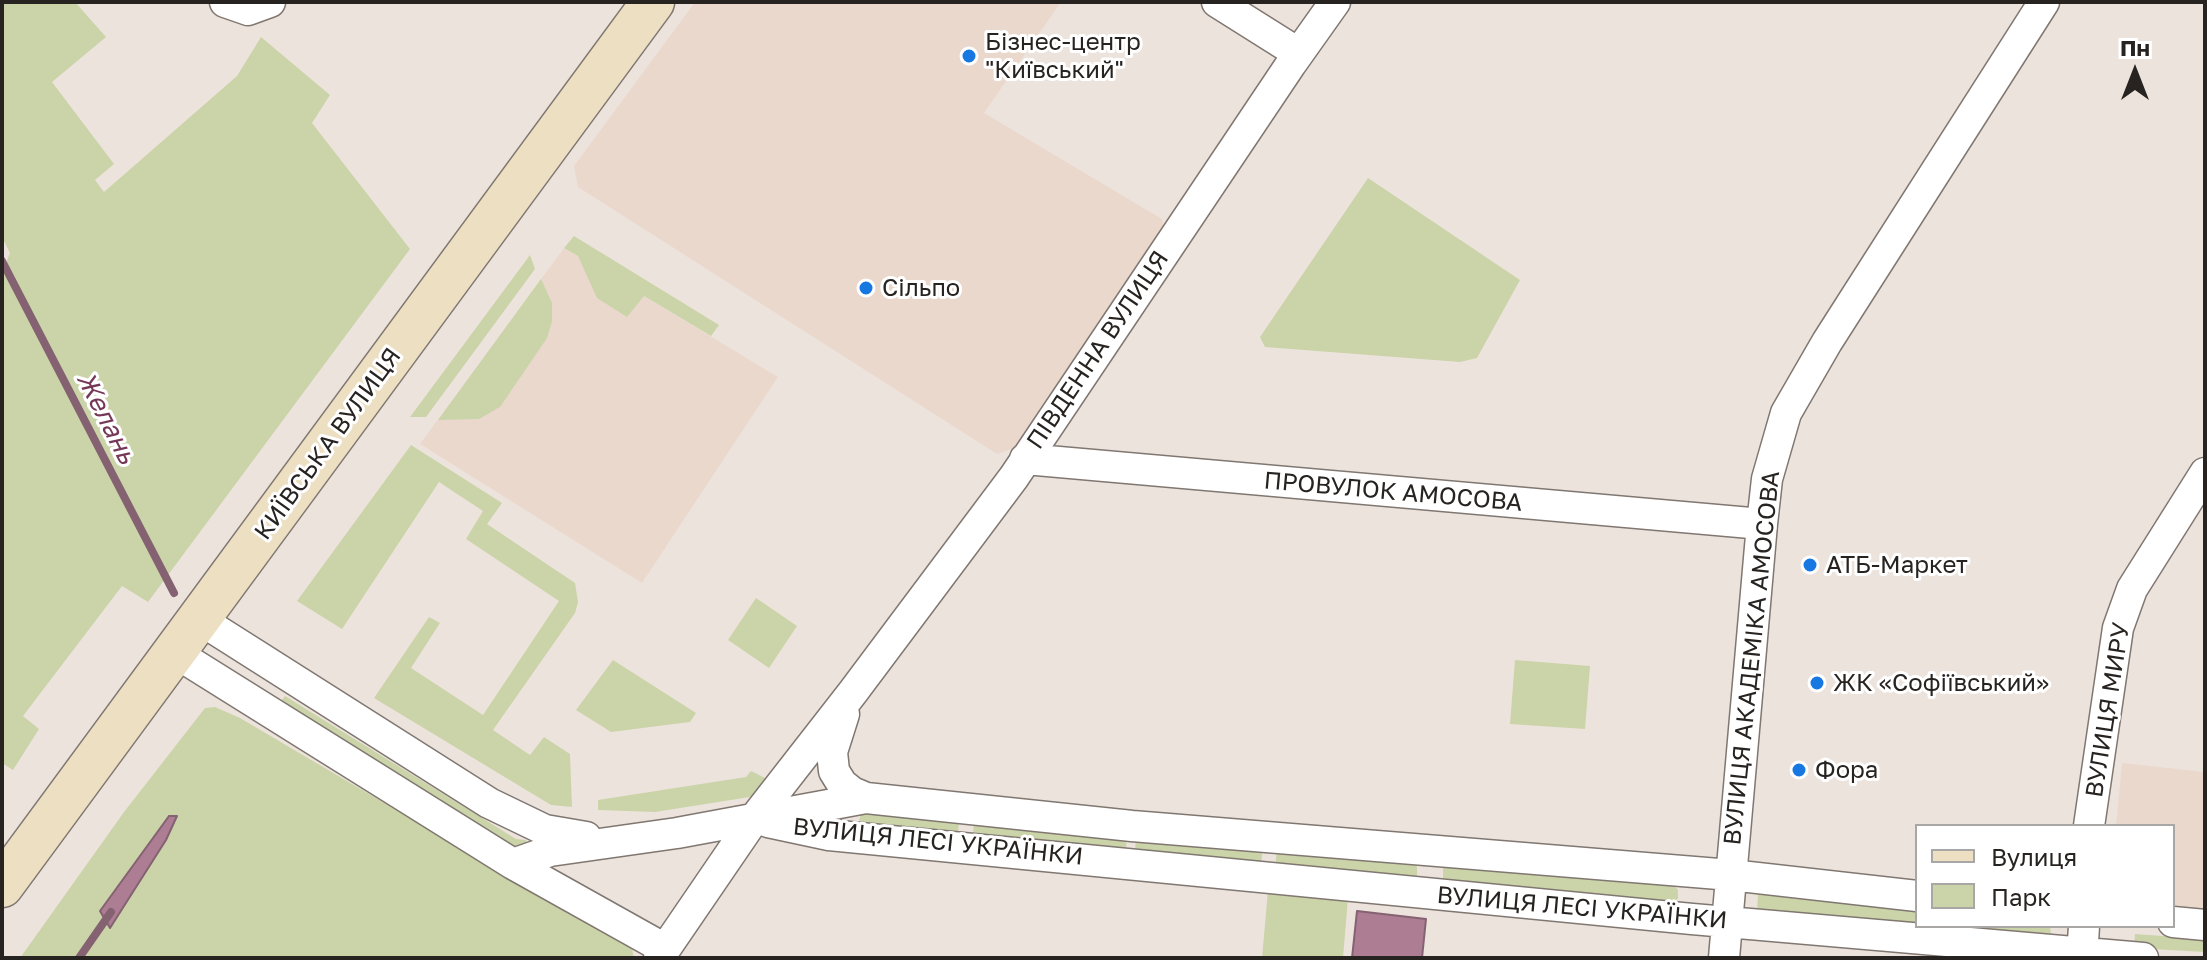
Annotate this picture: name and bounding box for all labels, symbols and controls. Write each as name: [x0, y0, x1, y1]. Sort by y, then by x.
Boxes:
place label: Бізнес-центр "Київський": [985, 28, 1141, 84]
north arrow: [2095, 32, 2175, 112]
text: Пн: [2120, 34, 2150, 61]
marker: Бізнес-центр "Київський": [960, 47, 978, 65]
street label: ПІВДЕННА ВУЛИЦЯ: [1021, 246, 1175, 454]
place label: Сільпо: [882, 274, 960, 302]
marker: Сільпо: [857, 279, 875, 297]
street label: КИЇВСЬКА ВУЛИЦЯ: [249, 342, 407, 546]
water label: Желань: [70, 367, 142, 469]
street label: ПРОВУЛОК АМОСОВА: [1263, 466, 1523, 518]
street label: ВУЛИЦЯ АКАДЕМІКА АМОСОВА: [1718, 469, 1786, 847]
place label: АТБ-Маркет: [1826, 551, 1968, 579]
marker: АТБ-Маркет: [1801, 556, 1819, 574]
street label: ВУЛИЦЯ МИРУ: [2080, 621, 2136, 799]
place label: ЖК «Софіївський»: [1833, 669, 2049, 697]
marker: ЖК «Софіївський»: [1808, 674, 1826, 692]
place label: Фора: [1815, 756, 1878, 784]
marker: Фора: [1790, 761, 1808, 779]
street label: ВУЛИЦЯ ЛЕСІ УКРАЇНКИ: [792, 812, 1084, 872]
legend: [1915, 824, 2175, 928]
text: Вулиця: [1991, 842, 2077, 871]
street label: ВУЛИЦЯ ЛЕСІ УКРАЇНКИ: [1436, 881, 1728, 935]
text: Парк: [1991, 882, 2051, 911]

